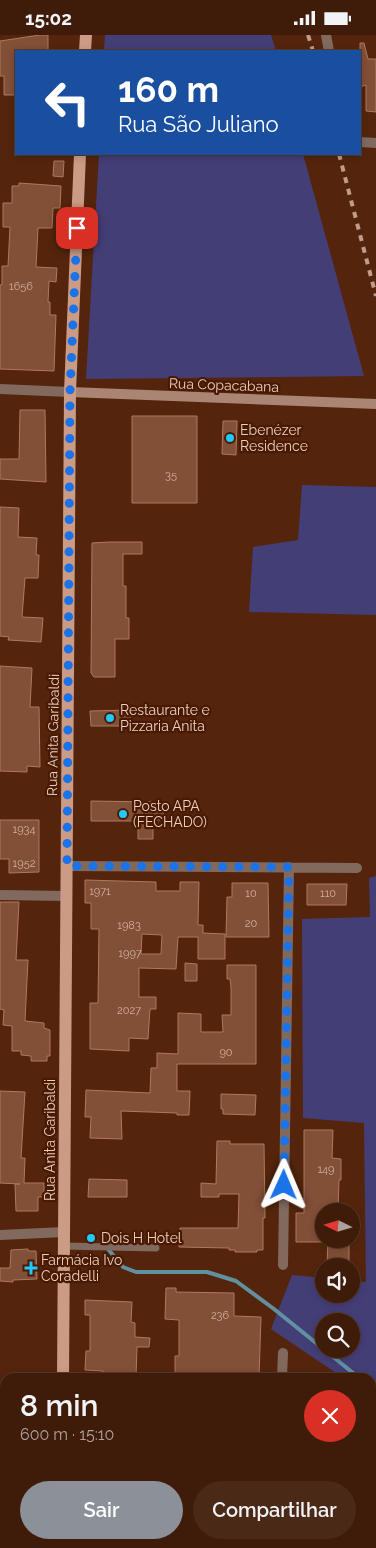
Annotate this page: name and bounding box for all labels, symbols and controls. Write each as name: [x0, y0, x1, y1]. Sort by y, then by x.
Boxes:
text: 15:02: [25, 7, 72, 29]
text: 160 m: [118, 69, 219, 110]
icon: left: [35, 70, 100, 135]
text: Rua São Juliano: [118, 111, 279, 137]
pin: [56, 207, 98, 249]
icon: arrive: [63, 214, 91, 242]
house number: 1656: [9, 280, 33, 293]
street label: Rua Copacabana: [169, 375, 279, 395]
place label: Ebenézer Residence: [240, 422, 308, 454]
marker: Ebenézer Residence: [224, 432, 236, 444]
house number: 35: [165, 469, 177, 482]
street label: Rua Anita Garibaldi: [44, 674, 62, 796]
place label: Restaurante e Pizzaria Anita: [120, 702, 210, 734]
marker: Restaurante e Pizzaria Anita: [104, 712, 116, 724]
place label: Posto APA (FECHADO): [133, 798, 207, 830]
marker: Posto APA (FECHADO): [117, 808, 129, 820]
house number: 1934: [12, 823, 36, 836]
house number: 1952: [13, 857, 36, 870]
house number: 1971: [89, 885, 111, 898]
house number: 10: [245, 887, 257, 900]
house number: 110: [320, 887, 336, 900]
house number: 20: [245, 917, 257, 930]
house number: 1983: [117, 919, 141, 932]
house number: 1997: [118, 947, 142, 960]
house number: 2027: [117, 1004, 141, 1017]
house number: 90: [219, 1046, 233, 1059]
street label: Rua Anita Garibaldi: [42, 1079, 58, 1201]
position arrow: [257, 1158, 309, 1210]
house number: 149: [317, 1163, 335, 1176]
north arrow: [315, 1203, 360, 1247]
map controls: [315, 1203, 360, 1358]
place label: Dois H Hotel: [101, 1230, 182, 1246]
marker: Dois H Hotel: [85, 1232, 97, 1244]
place label: Farmácia Ivo Coradelli: [41, 1252, 122, 1284]
button: sound: [315, 1258, 360, 1303]
marker: Farmácia Ivo Coradelli: [25, 1262, 37, 1274]
house number: 236: [211, 1309, 229, 1322]
button: search: [315, 1313, 360, 1358]
text: 8 min: [20, 1388, 98, 1423]
button: close: [304, 1390, 356, 1442]
text: 600 m · 15:10: [20, 1425, 114, 1444]
button: Sair: [20, 1481, 183, 1539]
button: Compartilhar: [193, 1481, 356, 1539]

